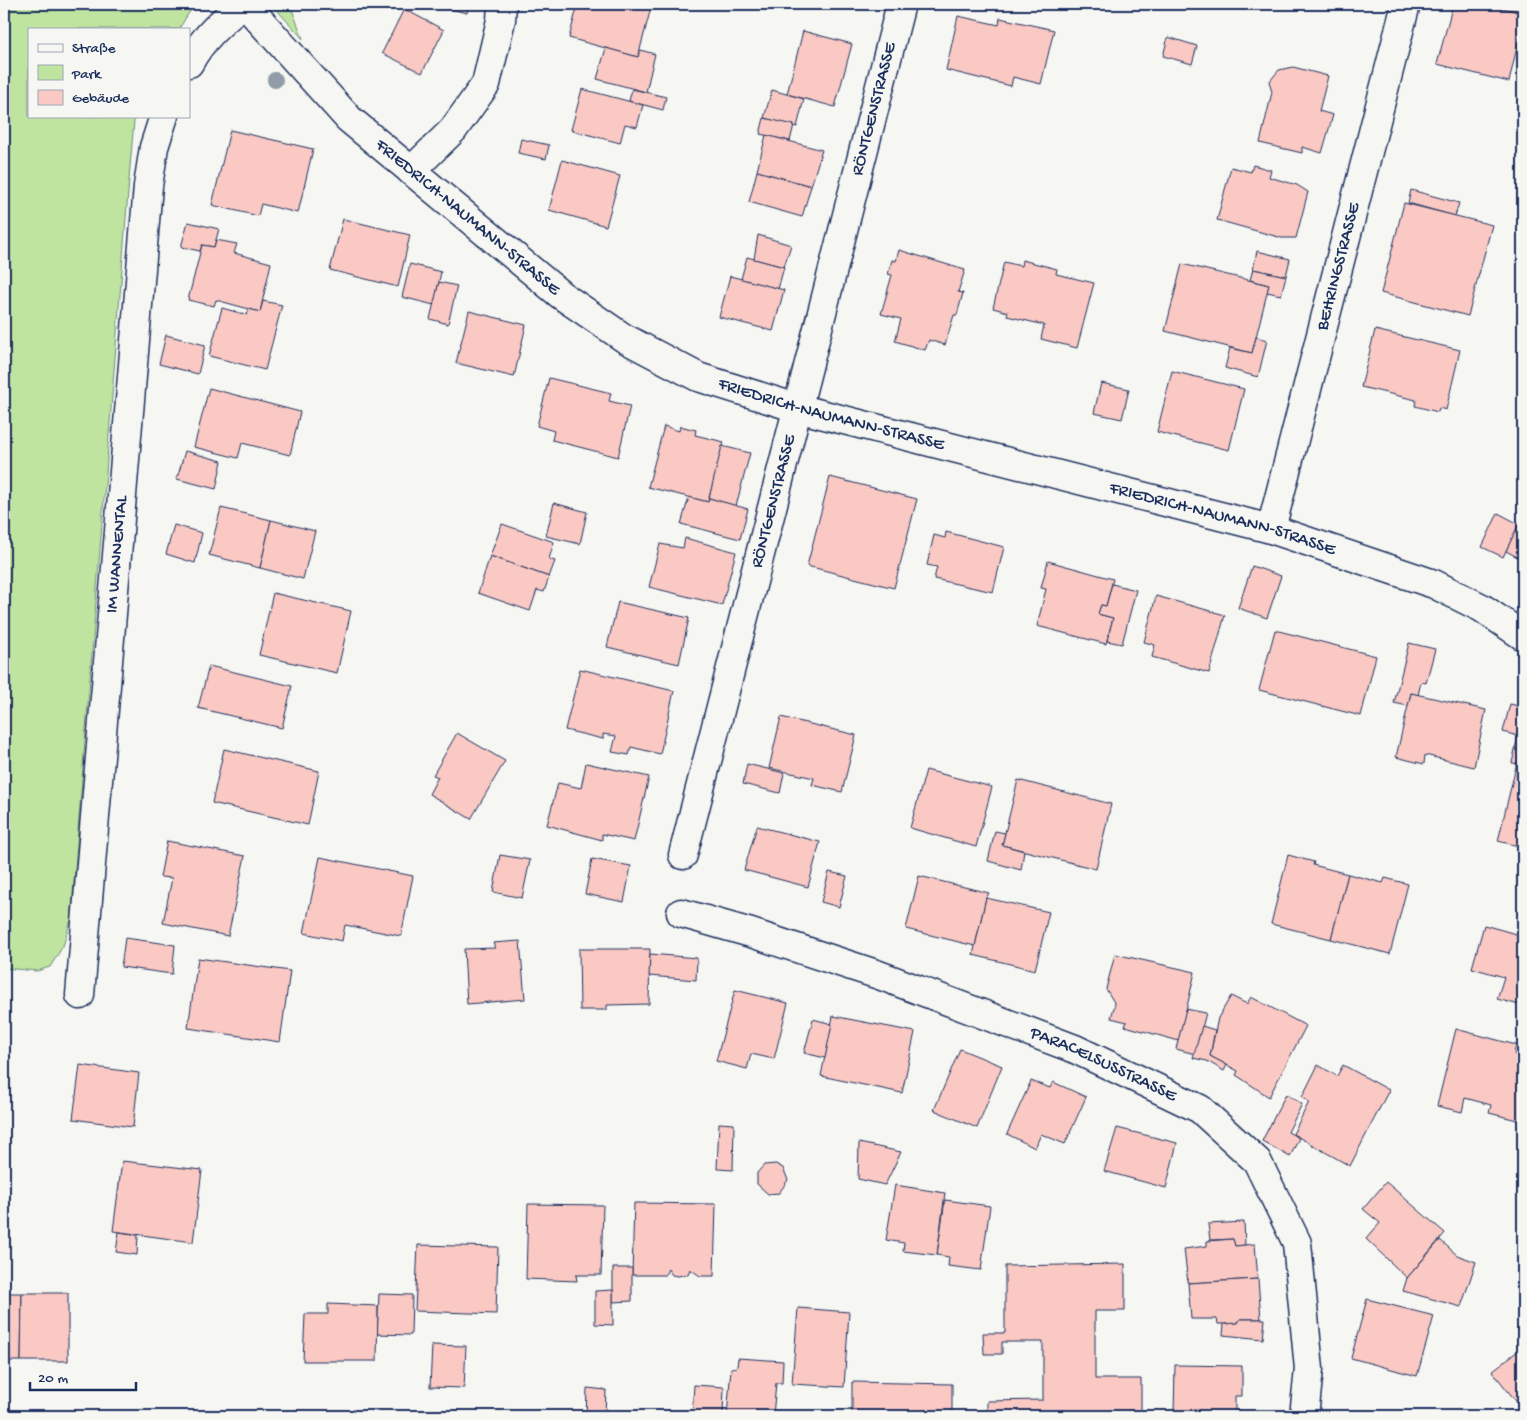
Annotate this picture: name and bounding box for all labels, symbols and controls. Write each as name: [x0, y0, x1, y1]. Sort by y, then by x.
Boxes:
legend: [28, 28, 190, 118]
text: Straße: [72, 40, 116, 58]
street label: RÖNTGENSTRASSE: [847, 40, 901, 178]
text: Park: [71, 66, 102, 84]
text: Gebäude: [72, 90, 129, 108]
street label: FRIEDRICH-NAUMANN-STRASSE: [370, 134, 565, 301]
street label: BEHRINGSTRASSE: [1312, 200, 1365, 334]
street label: FRIEDRICH-NAUMANN-STRASSE: [715, 373, 947, 456]
street label: RÖNTGENSTRASSE: [746, 432, 801, 570]
street label: FRIEDRICH-NAUMANN-STRASSE: [1106, 477, 1339, 561]
street label: IM WANNENTAL: [102, 494, 133, 614]
street label: PARACELSUSSTRASSE: [1026, 1022, 1181, 1107]
scale bar: [30, 1360, 136, 1392]
text: 20 m: [38, 1370, 68, 1388]

